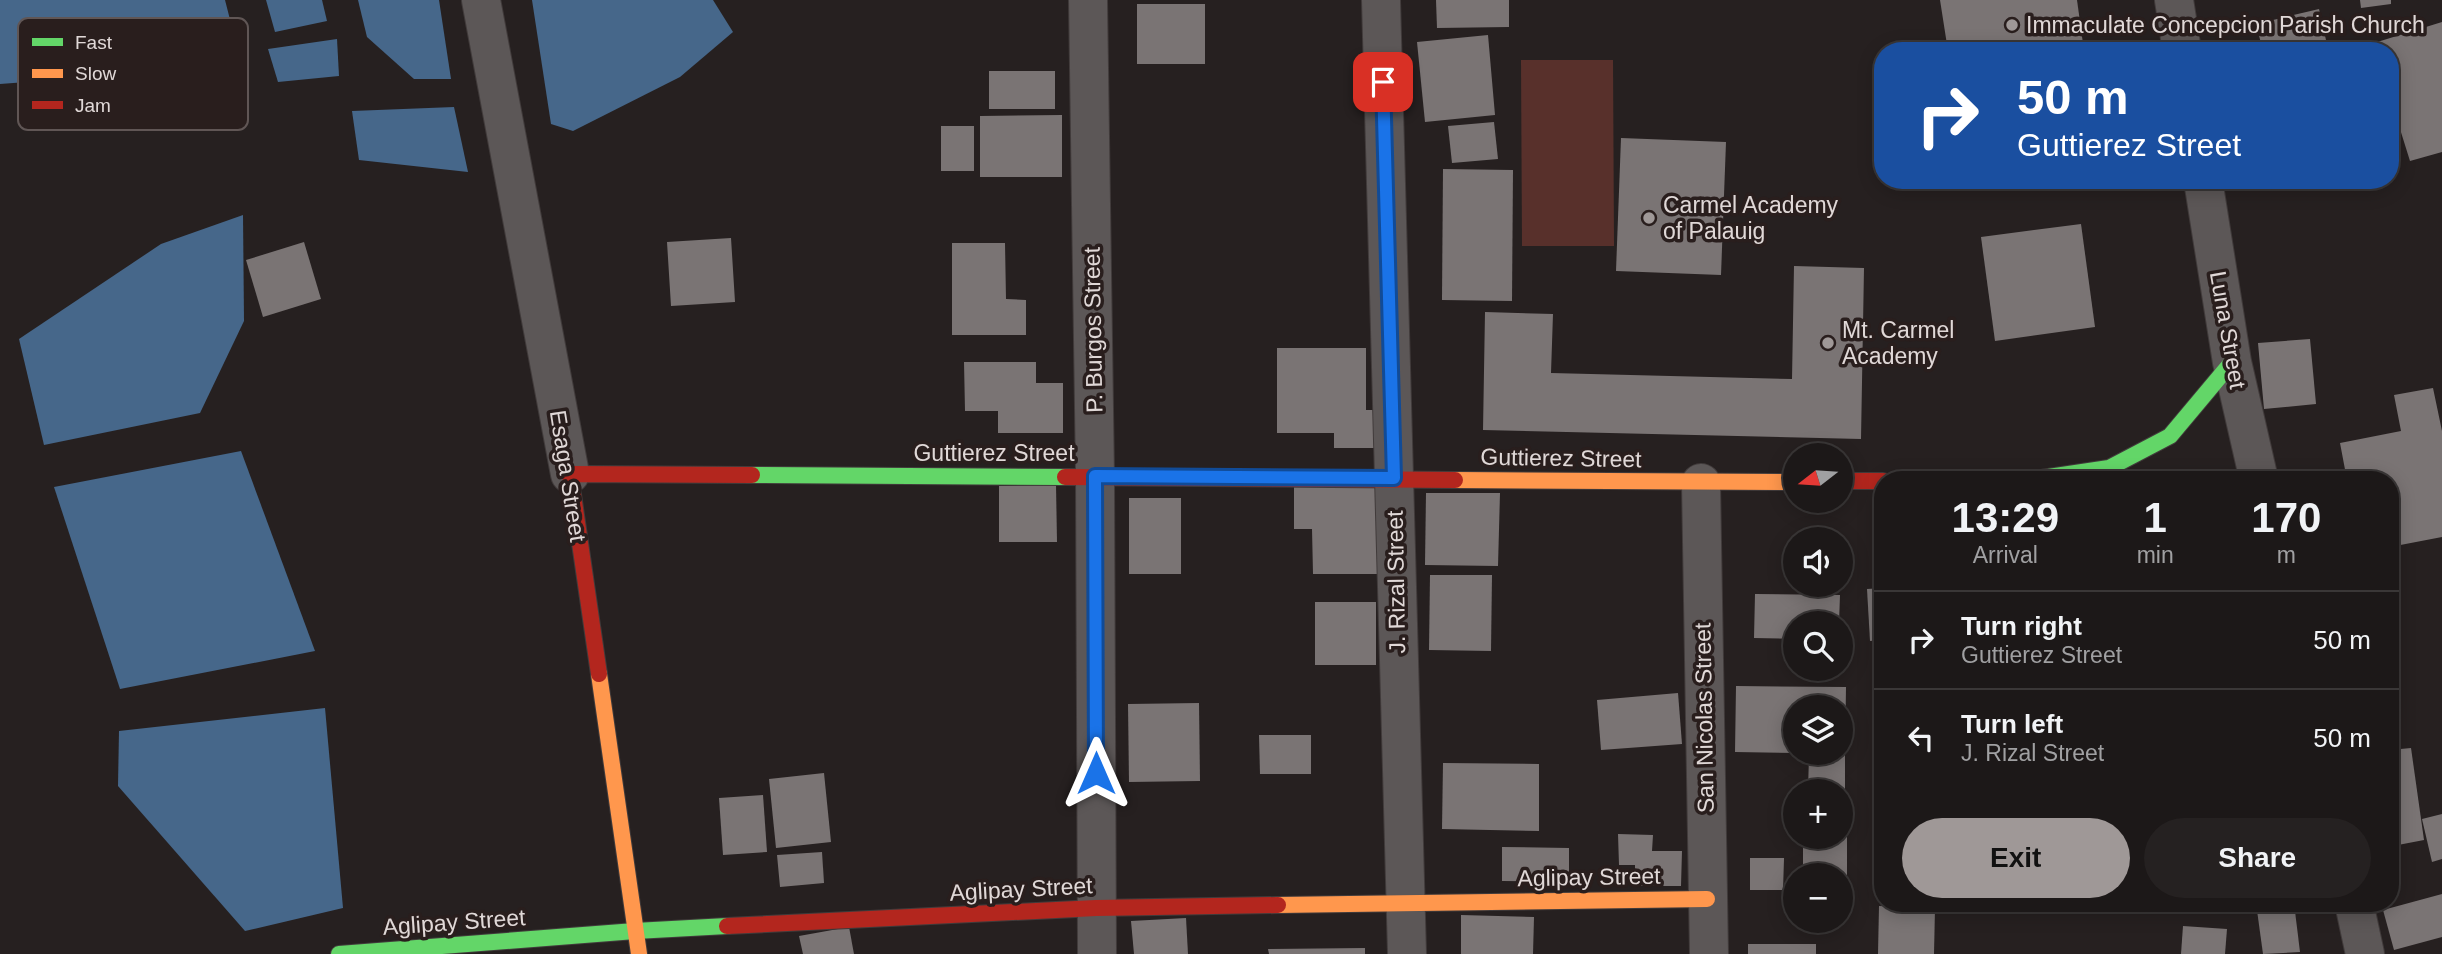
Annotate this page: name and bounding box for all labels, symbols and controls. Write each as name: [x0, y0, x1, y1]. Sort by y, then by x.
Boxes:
place label: Immaculate Concepcion Parish Church: [2026, 12, 2425, 38]
marker: Immaculate Concepcion Parish Church: [2004, 17, 2020, 33]
legend: [18, 18, 248, 130]
text: Fast: [75, 32, 113, 53]
pin: [1353, 52, 1413, 112]
text: Slow: [75, 63, 116, 84]
icon: arrive: [1364, 63, 1402, 101]
icon: right: [1902, 70, 1993, 161]
text: 50 m: [2017, 70, 2129, 124]
text: Jam: [75, 95, 111, 116]
text: Guttierez Street: [2017, 127, 2241, 163]
place label: Carmel Academy of Palauig: [1663, 192, 1839, 244]
marker: Carmel Academy of Palauig: [1641, 210, 1657, 226]
street label: P. Burgos Street: [1079, 246, 1107, 413]
street label: Luna Street: [2205, 269, 2251, 391]
place label: Mt. Carmel Academy: [1842, 317, 1954, 369]
marker: Mt. Carmel Academy: [1820, 335, 1836, 351]
street label: Esaga Street: [545, 408, 591, 544]
street label: Guttierez Street: [913, 440, 1075, 466]
north arrow: [1783, 443, 1853, 513]
map controls: [1783, 443, 1853, 933]
street label: Guttierez Street: [1480, 444, 1642, 472]
text: 13:29: [1952, 494, 2059, 541]
text: 1: [2143, 494, 2167, 541]
text: 170: [2251, 494, 2321, 541]
street label: J. Rizal Street: [1382, 510, 1410, 654]
button: sound: [1783, 527, 1853, 597]
text: Arrival: [1973, 542, 2038, 568]
text: min: [2137, 542, 2174, 568]
text: m: [2277, 542, 2296, 568]
button: search: [1783, 611, 1853, 681]
text: Turn right: [1961, 611, 2082, 641]
icon: right: [1902, 621, 1940, 659]
street label: San Nicolas Street: [1689, 622, 1719, 813]
text: 50 m: [2313, 625, 2371, 655]
text: Guttierez Street: [1961, 642, 2122, 668]
button: layers: [1783, 695, 1853, 765]
text: Turn left: [1961, 709, 2063, 739]
icon: left: [1902, 719, 1940, 757]
text: 50 m: [2313, 723, 2371, 753]
position arrow: [1059, 736, 1133, 810]
text: J. Rizal Street: [1961, 740, 2104, 766]
button: +: [1783, 779, 1853, 849]
button: Exit: [1902, 818, 2130, 898]
button: Share: [2144, 818, 2371, 898]
street label: Aglipay Street: [1517, 863, 1661, 891]
button: −: [1783, 863, 1853, 933]
street label: Aglipay Street: [949, 872, 1094, 906]
street label: Aglipay Street: [382, 904, 527, 940]

